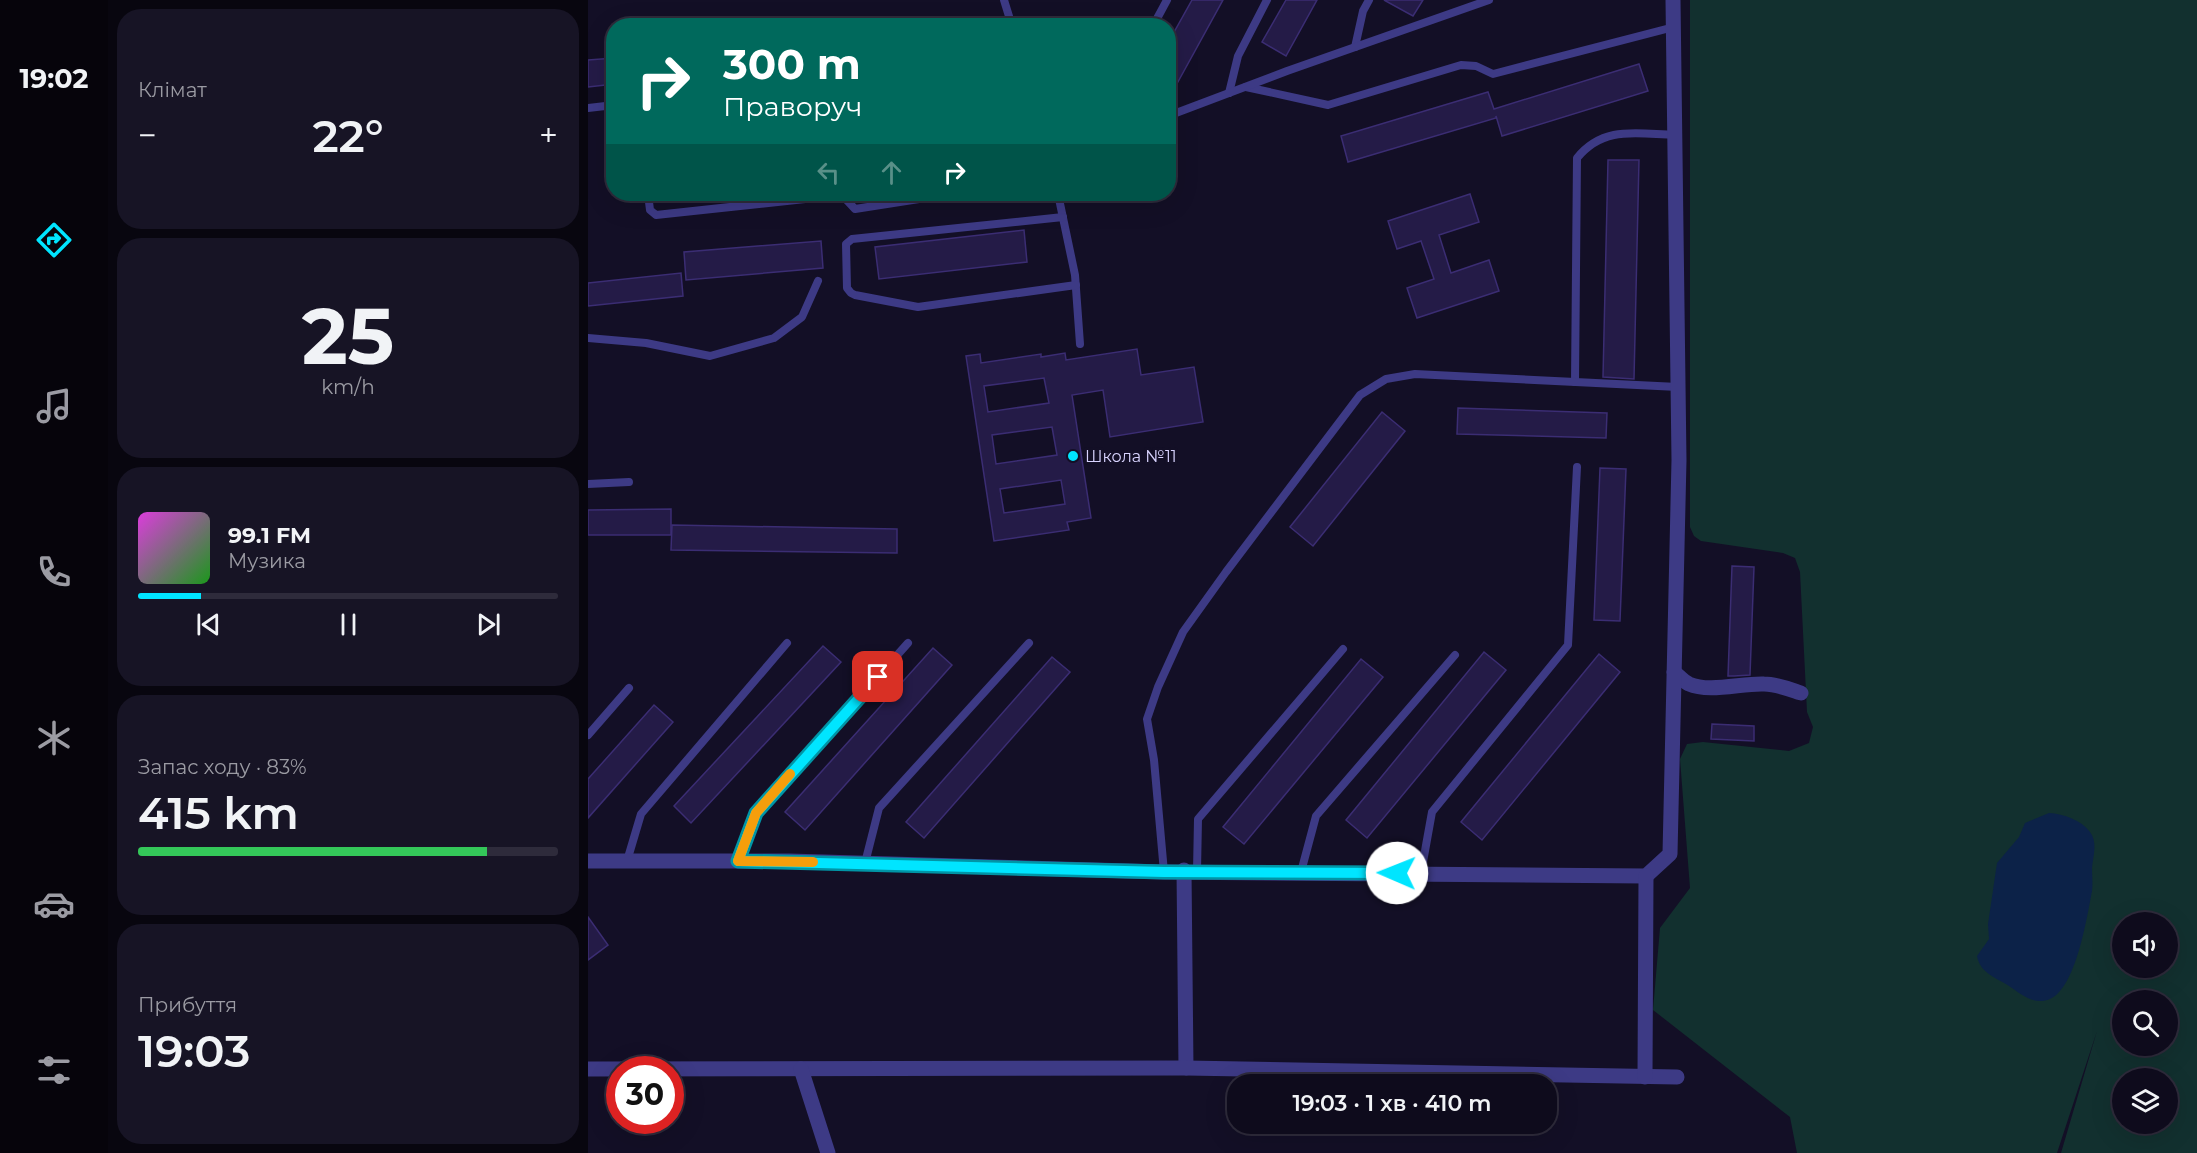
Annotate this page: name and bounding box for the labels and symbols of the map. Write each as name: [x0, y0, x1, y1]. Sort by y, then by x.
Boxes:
place label: Школа №11: [1085, 447, 1176, 466]
marker: Школа №11: [1066, 449, 1080, 463]
pin: [852, 651, 903, 702]
position arrow: [1365, 841, 1429, 905]
speed limit sign: 30: [606, 1056, 684, 1134]

